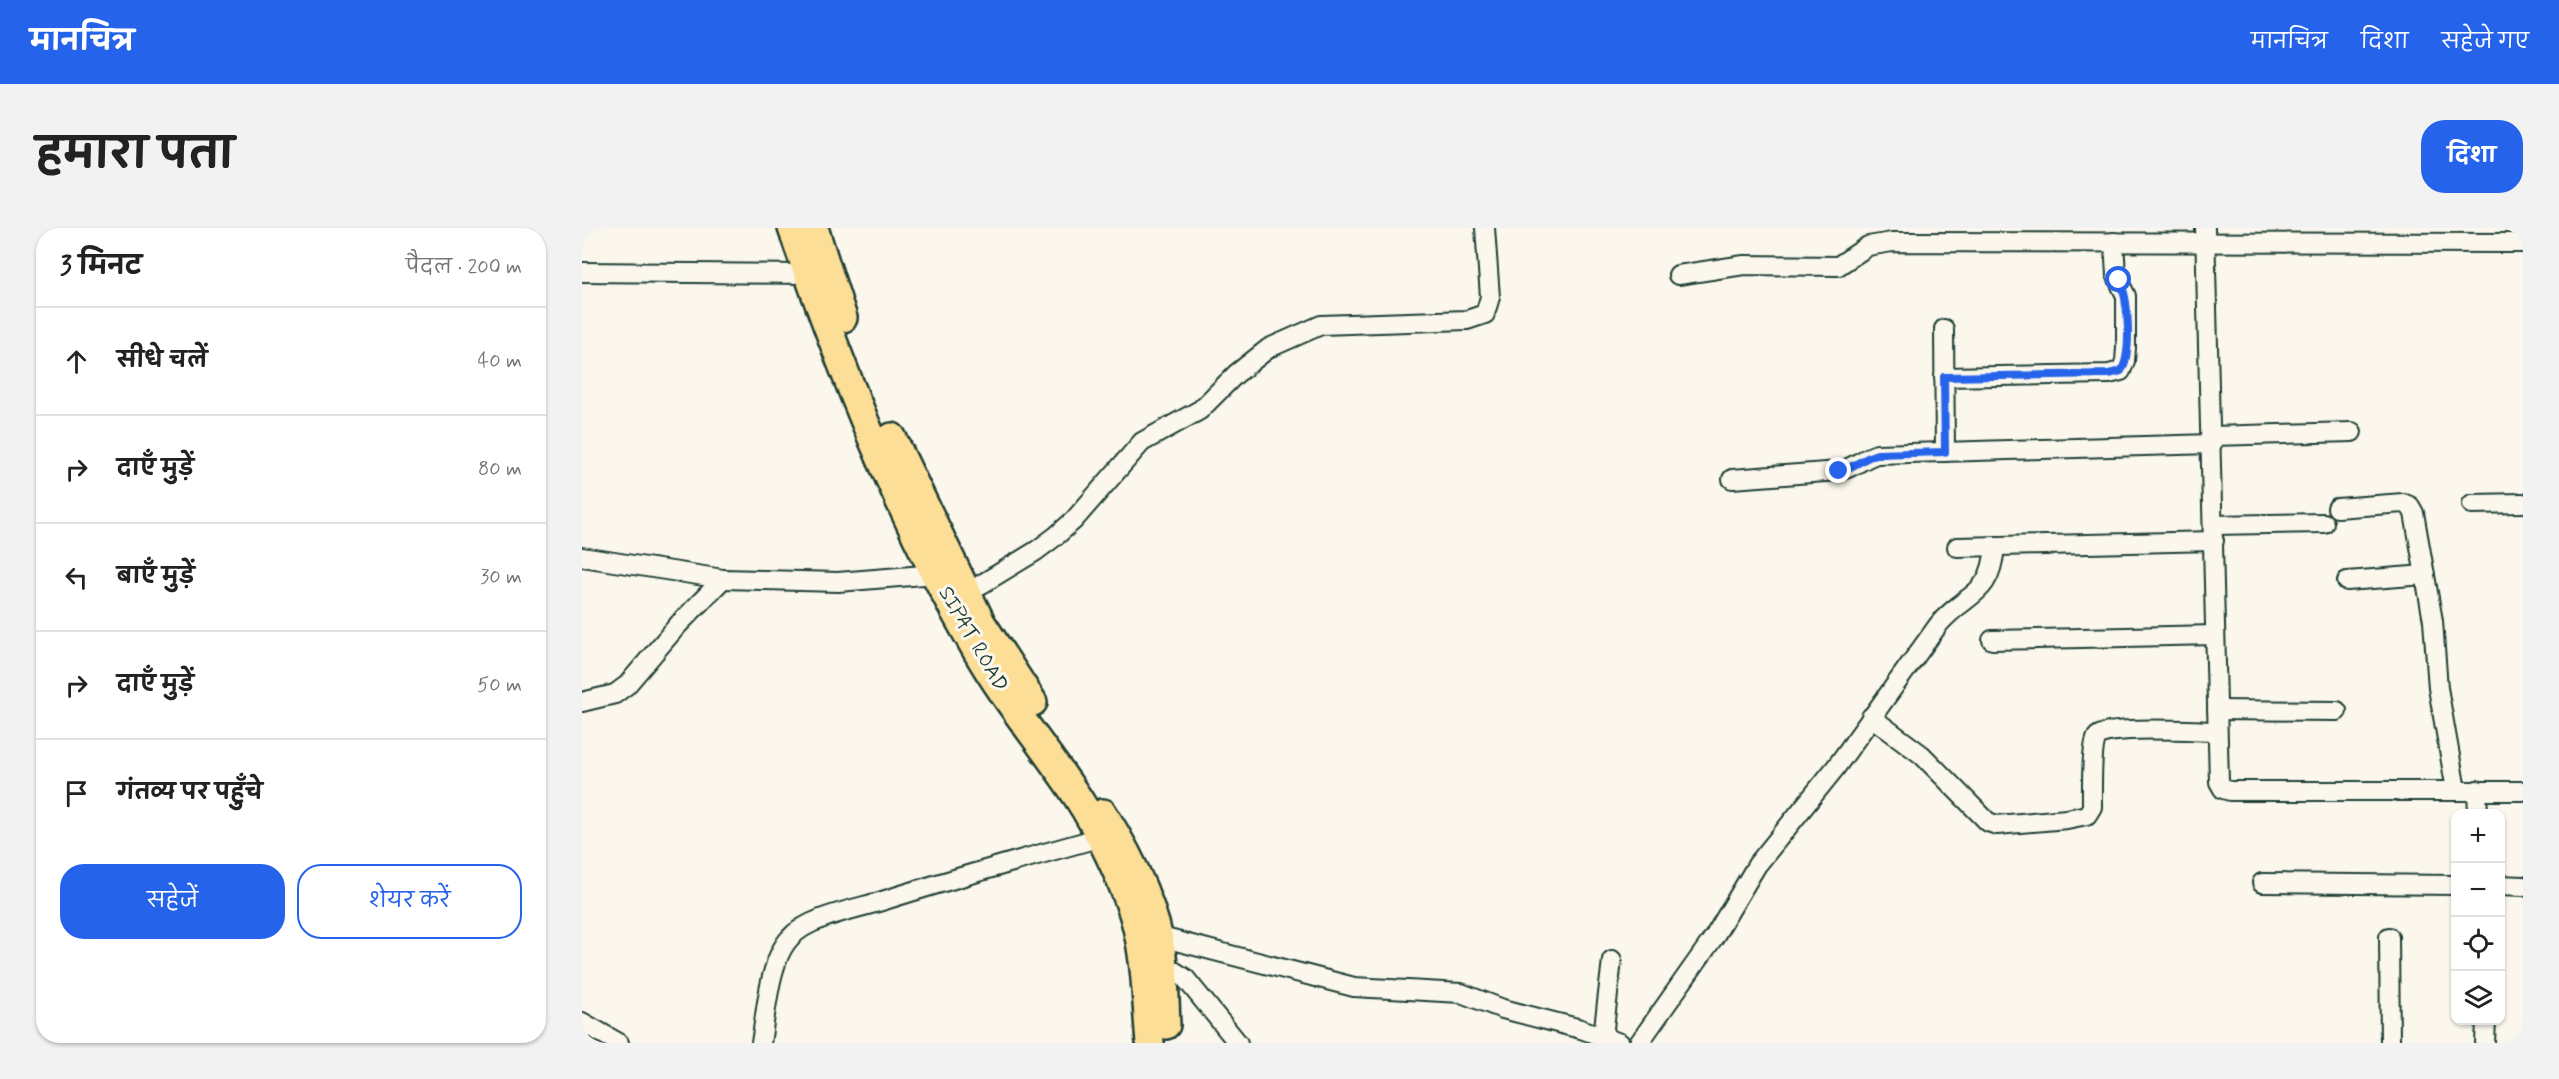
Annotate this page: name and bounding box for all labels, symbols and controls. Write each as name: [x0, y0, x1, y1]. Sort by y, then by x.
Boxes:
text: मानचित्र: [30, 24, 134, 61]
text: मानचित्र: [2251, 28, 2328, 56]
text: दिशा: [2361, 28, 2408, 56]
text: सहेजे गए: [2441, 28, 2529, 56]
button: दिशा: [2421, 120, 2523, 193]
text: हमारा पता: [36, 128, 234, 183]
text: 3 मिनट: [60, 250, 142, 284]
text: पैदल · 200 m: [406, 254, 522, 281]
route start: [2105, 266, 2131, 292]
icon: ahead: [60, 345, 93, 378]
text: सीधे चलें: [117, 347, 207, 375]
text: 40 m: [478, 348, 522, 375]
icon: right: [60, 453, 93, 486]
text: दाएँ मुड़ें: [117, 455, 194, 483]
text: 80 m: [478, 456, 522, 483]
route end: [1825, 457, 1851, 483]
icon: left: [60, 561, 93, 594]
text: बाएँ मुड़ें: [117, 563, 195, 591]
text: 30 m: [480, 564, 522, 591]
street label: SIPAT ROAD: [932, 581, 1014, 697]
icon: right: [60, 669, 93, 702]
text: दाएँ मुड़ें: [117, 671, 194, 699]
text: 50 m: [477, 672, 522, 699]
icon: arrive: [60, 777, 93, 810]
text: गंतव्य पर पहुँचे: [117, 779, 263, 807]
map controls: [2451, 809, 2505, 1025]
button: +: [2451, 809, 2505, 863]
button: −: [2451, 863, 2505, 917]
button: सहेजें: [60, 864, 285, 939]
button: शेयर करें: [297, 864, 522, 939]
button: locate: [2451, 917, 2505, 971]
button: layers: [2451, 971, 2505, 1025]

